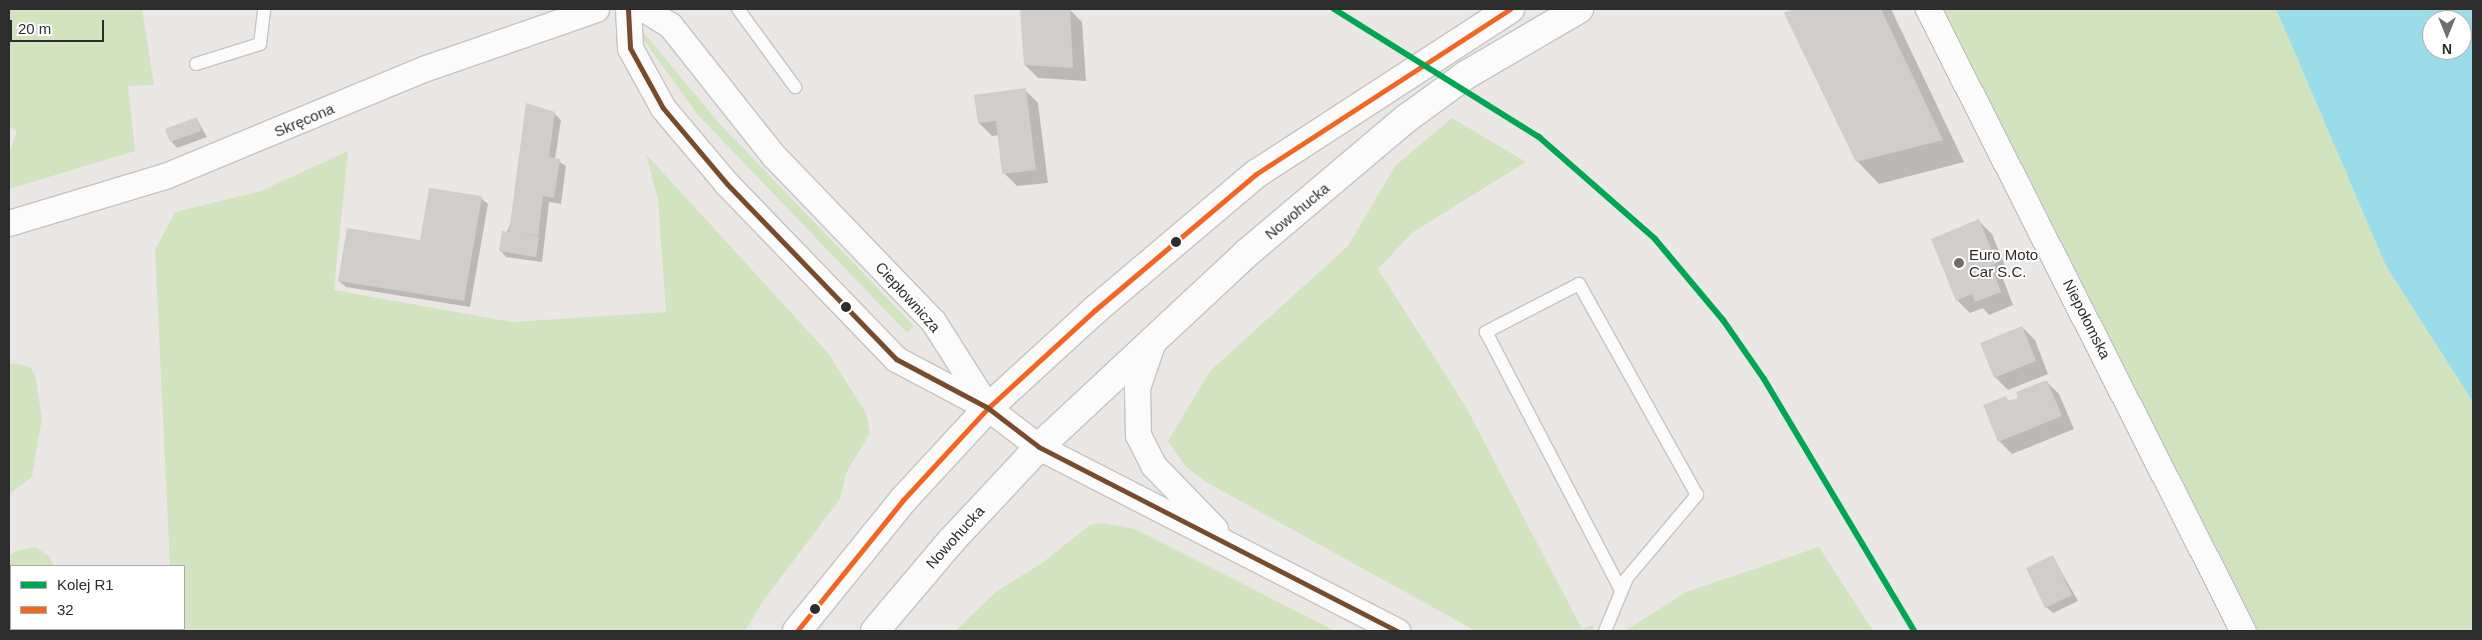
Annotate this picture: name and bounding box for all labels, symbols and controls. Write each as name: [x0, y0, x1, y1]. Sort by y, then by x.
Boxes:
scale bar: [12, 10, 106, 42]
north arrow: [2422, 10, 2472, 60]
text: 20 m: [18, 20, 51, 37]
text: N: [2442, 41, 2452, 57]
street label: Skręcona: [271, 99, 337, 141]
street label: Nowohucka: [1261, 179, 1333, 243]
unlabelled marker: [1171, 237, 1181, 247]
place label: Euro Moto Car S.C.: [1969, 245, 2038, 280]
marker: Euro Moto Car S.C.: [1953, 257, 1965, 269]
street label: Ciepłownicza: [872, 258, 944, 336]
street label: Niepołomska: [2059, 276, 2115, 362]
unlabelled marker: [841, 302, 851, 312]
street label: Nowohucka: [922, 502, 988, 572]
legend: [10, 565, 185, 630]
text: Kolej R1: [57, 576, 114, 593]
text: 32: [57, 601, 74, 618]
unlabelled marker: [810, 604, 820, 614]

